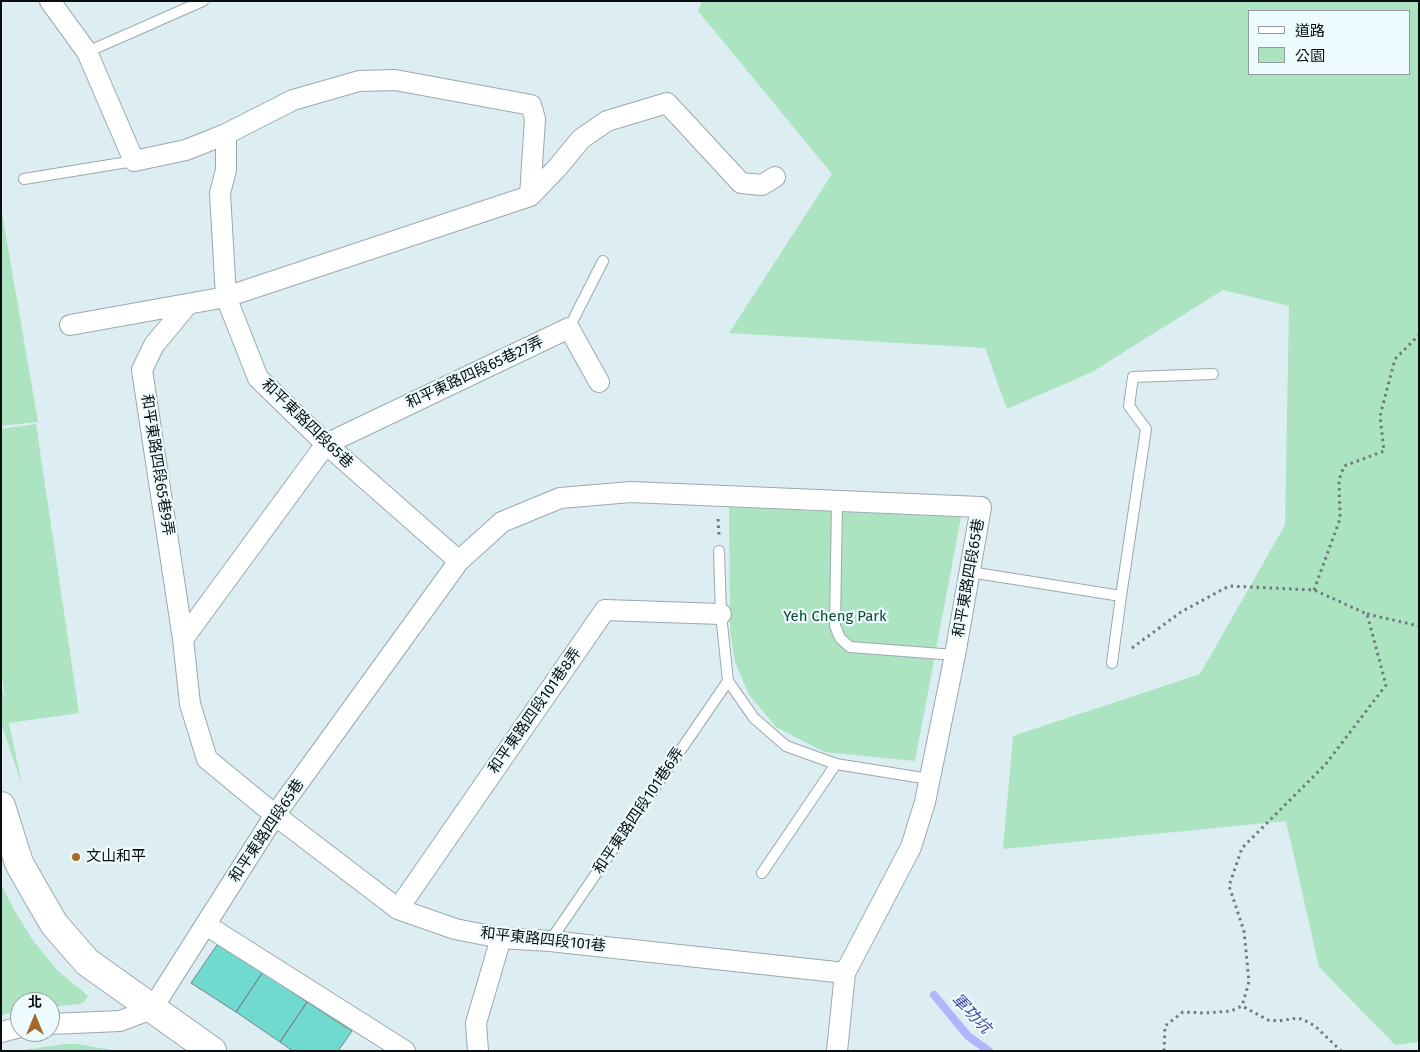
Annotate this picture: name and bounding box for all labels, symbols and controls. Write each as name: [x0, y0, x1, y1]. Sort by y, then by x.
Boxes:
legend: [1248, 10, 1410, 75]
text: 道路: [1295, 22, 1325, 40]
text: 公園: [1295, 47, 1325, 65]
street label: 和平東路四段65巷27弄: [404, 333, 546, 413]
street label: 和平東路四段65巷: [257, 376, 357, 472]
street label: 和平東路四段65巷9弄: [137, 393, 177, 537]
street label: 和平東路四段65巷: [950, 517, 988, 639]
park label: Yeh Cheng Park: [783, 608, 887, 626]
street label: 和平東路四段101巷8弄: [485, 645, 585, 777]
street label: 和平東路四段101巷6弄: [590, 744, 688, 878]
street label: 和平東路四段65巷: [226, 776, 308, 886]
place label: 文山和平: [86, 848, 146, 866]
marker: 文山和平: [70, 851, 82, 863]
street label: 和平東路四段101巷: [479, 924, 607, 956]
water label: 軍功坑: [947, 990, 995, 1038]
north arrow: [10, 992, 60, 1042]
text: 北: [28, 994, 42, 1011]

